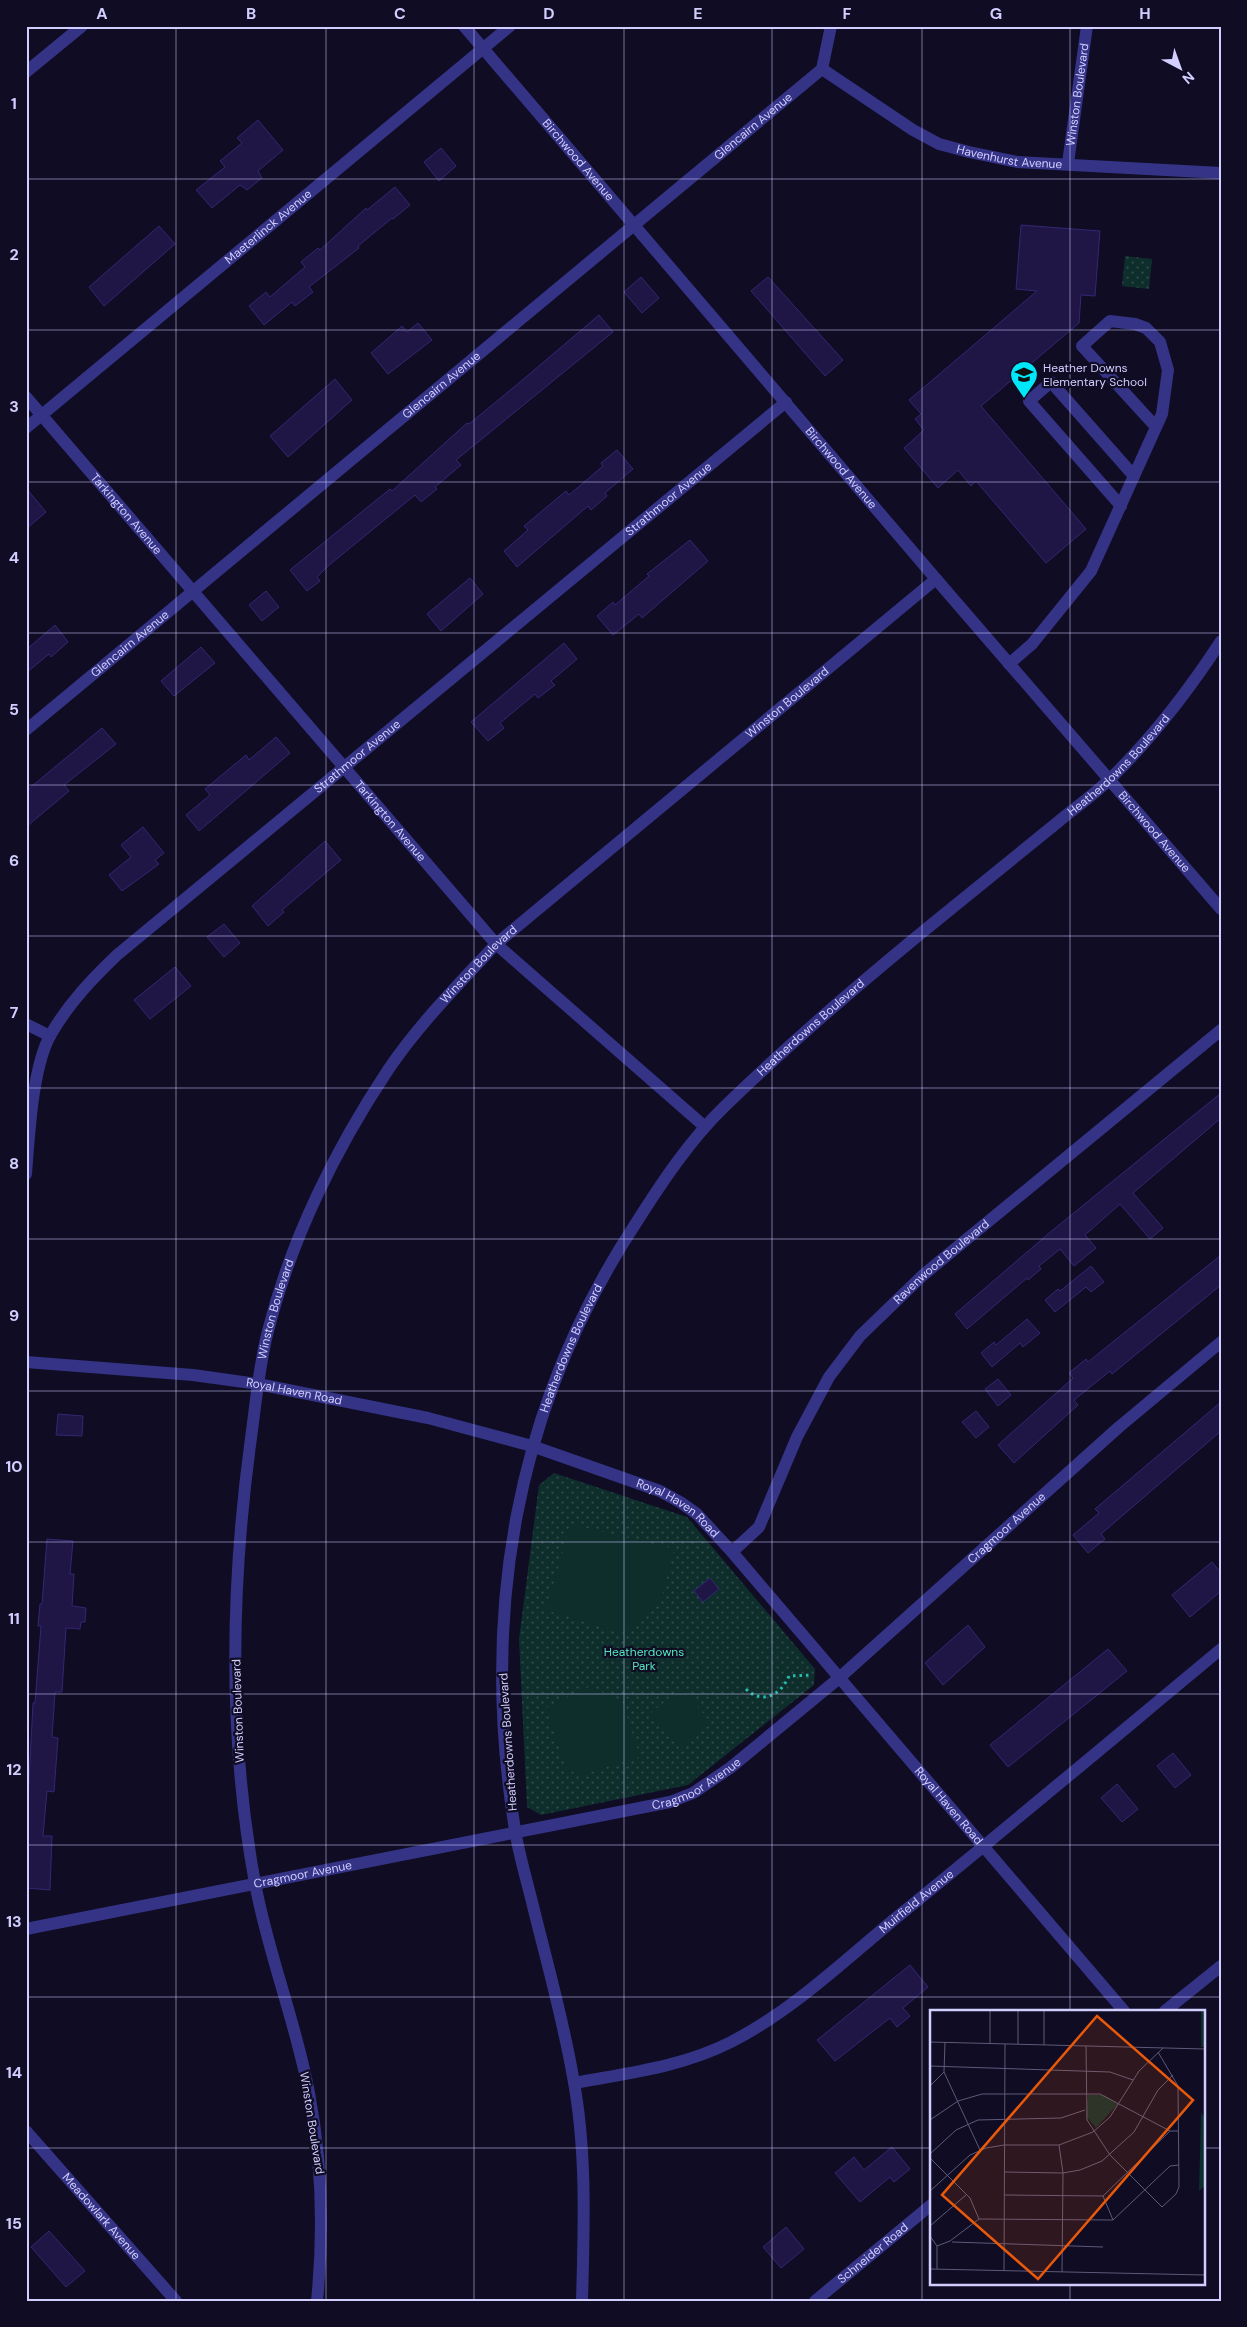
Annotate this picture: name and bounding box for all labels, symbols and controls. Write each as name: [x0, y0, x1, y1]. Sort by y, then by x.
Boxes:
text: A: [96, 3, 108, 24]
text: B: [246, 3, 256, 24]
text: C: [394, 3, 406, 24]
text: D: [543, 3, 555, 24]
text: E: [693, 3, 703, 24]
text: F: [843, 3, 852, 24]
text: G: [990, 3, 1002, 24]
text: H: [1139, 3, 1151, 24]
street label: Winston Boulevard: [1062, 42, 1093, 147]
north arrow: [1154, 42, 1204, 92]
text: N: [1179, 68, 1198, 88]
street label: Glencairn Avenue: [711, 89, 796, 163]
text: 1: [11, 93, 17, 114]
street label: Birchwood Avenue: [539, 116, 618, 204]
street label: Havenhurst Avenue: [955, 141, 1063, 172]
street label: Maeterlinck Avenue: [221, 186, 315, 268]
text: 2: [9, 244, 19, 265]
street label: Glencairn Avenue: [399, 348, 484, 422]
school or university icon: Heather Downs Elementary School: [1009, 360, 1039, 399]
place label: Heather Downs Elementary School: [1043, 360, 1147, 390]
text: 3: [9, 396, 19, 417]
street label: Birchwood Avenue: [802, 424, 881, 512]
street label: Strathmoor Avenue: [622, 459, 715, 540]
street label: Tarkington Avenue: [87, 470, 166, 558]
text: 4: [9, 547, 19, 568]
street label: Glencairn Avenue: [87, 606, 172, 681]
street label: Winston Boulevard: [742, 663, 832, 742]
text: 5: [9, 699, 19, 720]
street label: Heatherdowns Boulevard: [1064, 711, 1173, 819]
street label: Strathmoor Avenue: [311, 716, 404, 797]
street label: Tarkington Avenue: [351, 777, 430, 865]
street label: Birchwood Avenue: [1115, 788, 1194, 876]
text: 6: [9, 850, 19, 871]
street label: Winston Boulevard: [437, 922, 520, 1007]
street label: Heatherdowns Boulevard: [754, 976, 868, 1079]
text: 7: [10, 1002, 19, 1023]
text: 8: [9, 1153, 19, 1174]
street label: Ravenwood Boulevard: [890, 1216, 993, 1308]
street label: Winston Boulevard: [254, 1257, 298, 1361]
street label: Heatherdowns Boulevard: [536, 1281, 606, 1414]
text: 9: [9, 1305, 19, 1326]
street label: Royal Haven Road: [245, 1374, 344, 1409]
text: 10: [5, 1456, 23, 1477]
street label: Royal Haven Road: [634, 1475, 723, 1541]
street label: Cragmoor Avenue: [964, 1489, 1049, 1567]
text: 11: [8, 1608, 20, 1629]
park label: Heatherdowns Park: [604, 1644, 684, 1674]
street label: Winston Boulevard: [228, 1659, 248, 1763]
street label: Heatherdowns Boulevard: [495, 1672, 521, 1812]
street label: Cragmoor Avenue: [651, 1754, 745, 1813]
text: 12: [6, 1759, 22, 1780]
street label: Royal Haven Road: [911, 1764, 987, 1848]
street label: Cragmoor Avenue: [252, 1857, 353, 1892]
street label: Muirfield Avenue: [876, 1866, 957, 1937]
text: 13: [6, 1911, 22, 1932]
inset map: [930, 2010, 1204, 2284]
text: 14: [6, 2062, 22, 2083]
street label: Winston Boulevard: [296, 2071, 328, 2175]
street label: Meadowlark Avenue: [59, 2170, 144, 2263]
text: 15: [6, 2213, 22, 2234]
street label: Schneider Road: [834, 2219, 912, 2287]

